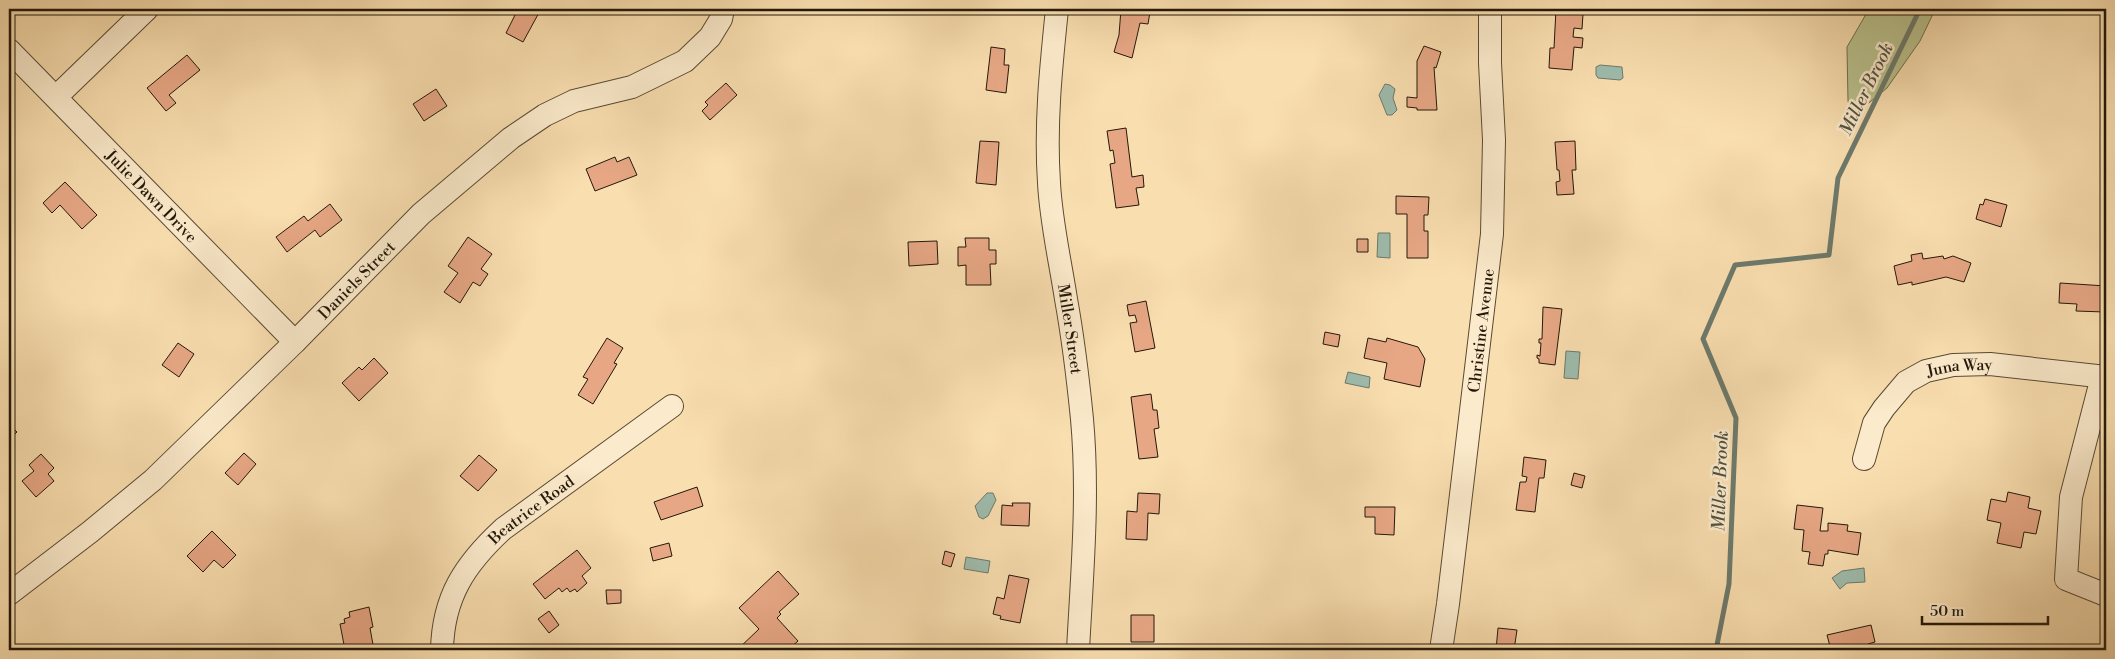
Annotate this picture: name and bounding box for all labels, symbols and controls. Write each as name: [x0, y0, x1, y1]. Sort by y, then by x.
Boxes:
water label: Miller Brook: [1834, 39, 1899, 139]
street label: Julie Dawn Drive: [100, 145, 201, 247]
street label: Daniels Street: [314, 237, 400, 324]
street label: Christine Avenue: [1464, 267, 1499, 394]
street label: Miller Street: [1053, 283, 1086, 376]
street label: Juna Way: [1924, 355, 1993, 382]
water label: Miller Brook: [1707, 430, 1734, 532]
street label: Beatrice Road: [484, 472, 578, 549]
scale bar: [1922, 594, 2049, 626]
text: 50 m: [1930, 602, 1964, 621]

